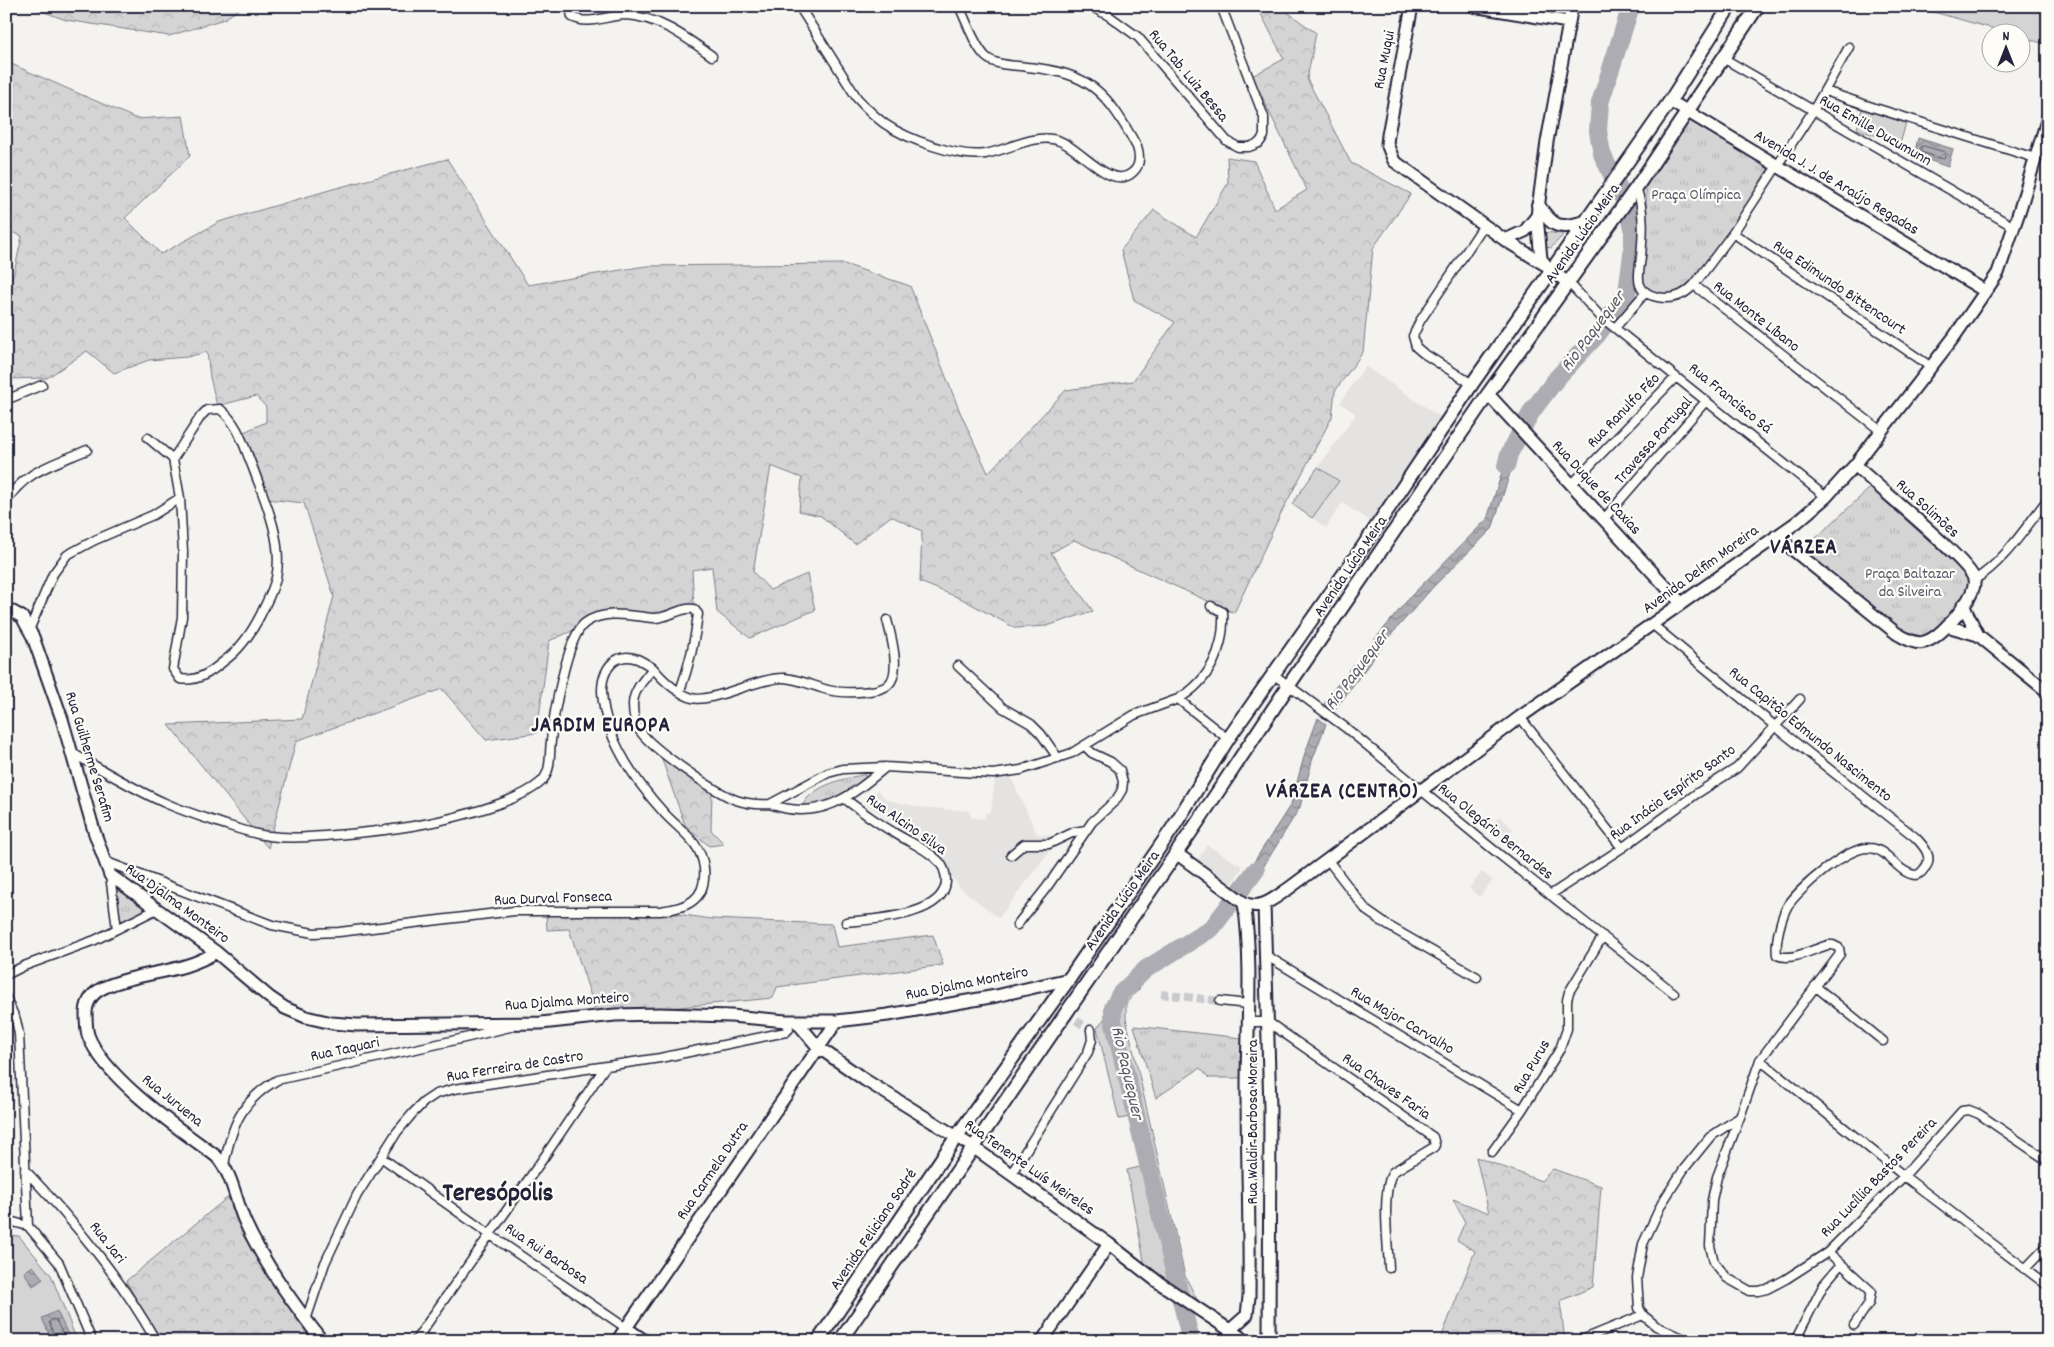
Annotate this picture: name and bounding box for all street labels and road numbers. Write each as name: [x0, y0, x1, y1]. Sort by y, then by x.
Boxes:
street label: Rua Tab. Luiz Bessa: [1142, 25, 1234, 128]
street label: Rua Muqui: [1368, 29, 1402, 91]
street label: Rua Emille Ducumunn: [1814, 89, 1936, 173]
street label: Avenida J. J. de Araújo Regadas: [1749, 124, 1923, 242]
street label: Avenida Lúcio Meira: [1540, 179, 1626, 289]
street label: Rua Edimundo Bittencourt: [1768, 235, 1910, 341]
street label: Rua Monte Líbano: [1708, 276, 1804, 358]
street label: Rua Francisco Sá: [1683, 358, 1777, 440]
street label: Rua Ranulfo Féo: [1582, 368, 1666, 454]
street label: Travessa Portugal: [1609, 392, 1699, 490]
street label: Rua Duque de Caxias: [1546, 435, 1646, 541]
street label: Rua Solimões: [1890, 474, 1964, 544]
street label: Avenida Lúcio Meira: [1309, 511, 1394, 622]
street label: Avenida Delfim Moreira: [1638, 520, 1764, 620]
street label: Rua Capitão Edmundo Nascimento: [1723, 662, 1897, 808]
street label: Rua Guilherme Serafim: [58, 689, 120, 825]
street label: Rua Inácio Espírito Santo: [1605, 739, 1741, 847]
street label: Rua Olegário Bernardes: [1432, 778, 1558, 886]
street label: Rua Alcino Silva: [861, 789, 951, 862]
street label: Avenida Lúcio Meira: [1080, 846, 1166, 956]
street label: Rua Djalma Monteiro: [120, 858, 234, 950]
street label: Rua Durval Fonseca: [494, 885, 613, 913]
street label: Rua Djalma Monteiro: [904, 961, 1030, 1007]
street label: Rua Major Carvalho: [1346, 981, 1458, 1061]
street label: Rua Djalma Monteiro: [504, 986, 630, 1018]
street label: Rua Taquari: [308, 1031, 382, 1069]
street label: Rua Purus: [1507, 1035, 1557, 1099]
street label: Rua Waldir Barbosa Moreira: [1242, 1039, 1265, 1205]
street label: Rua Ferreira de Castro: [445, 1045, 585, 1089]
street label: Rua Chaves Faria: [1337, 1048, 1435, 1126]
street label: Rua Juruena: [136, 1069, 208, 1133]
street label: Rua Lucíllia Bastos Pereira: [1815, 1112, 1943, 1243]
street label: Rua Tenente Luís Meireles: [959, 1114, 1099, 1222]
street label: Rua Carmela Dutra: [671, 1117, 755, 1225]
street label: Avenida Feliciano Sodré: [825, 1165, 923, 1295]
street label: Rua Jari: [83, 1217, 131, 1269]
street label: Rua Rui Barbosa: [500, 1217, 593, 1291]

